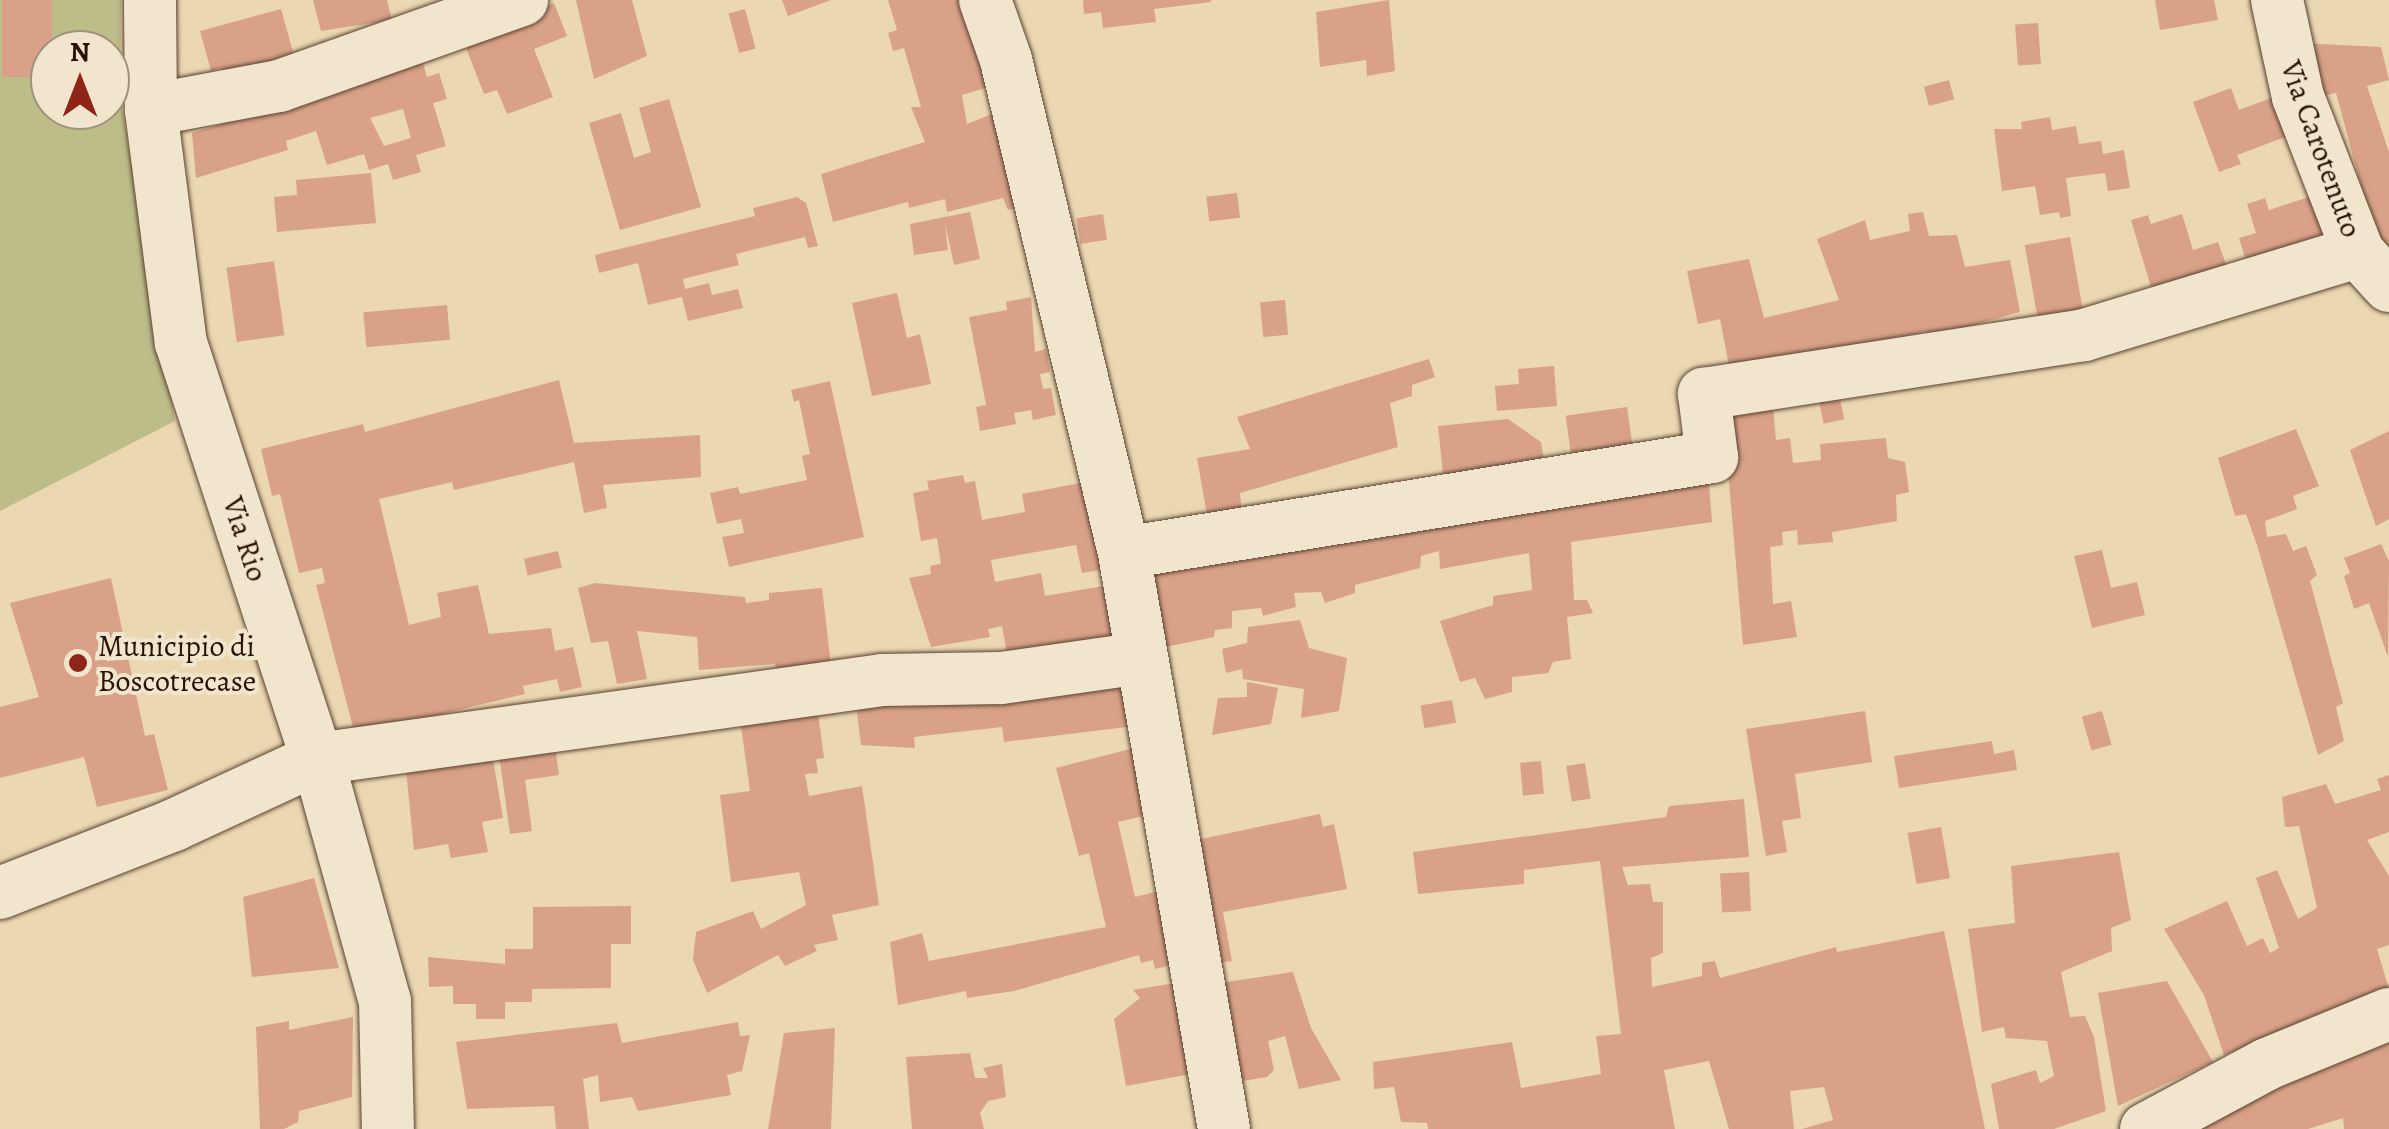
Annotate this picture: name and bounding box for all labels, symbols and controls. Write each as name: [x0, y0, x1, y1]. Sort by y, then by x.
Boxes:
north arrow: [30, 30, 130, 130]
text: N: [70, 33, 90, 71]
street label: Via Carotenuto: [2272, 56, 2370, 242]
street label: Via Rio: [214, 492, 276, 586]
place label: Municipio di Boscotrecase: [98, 628, 256, 698]
marker: Municipio di Boscotrecase: [67, 652, 89, 674]

